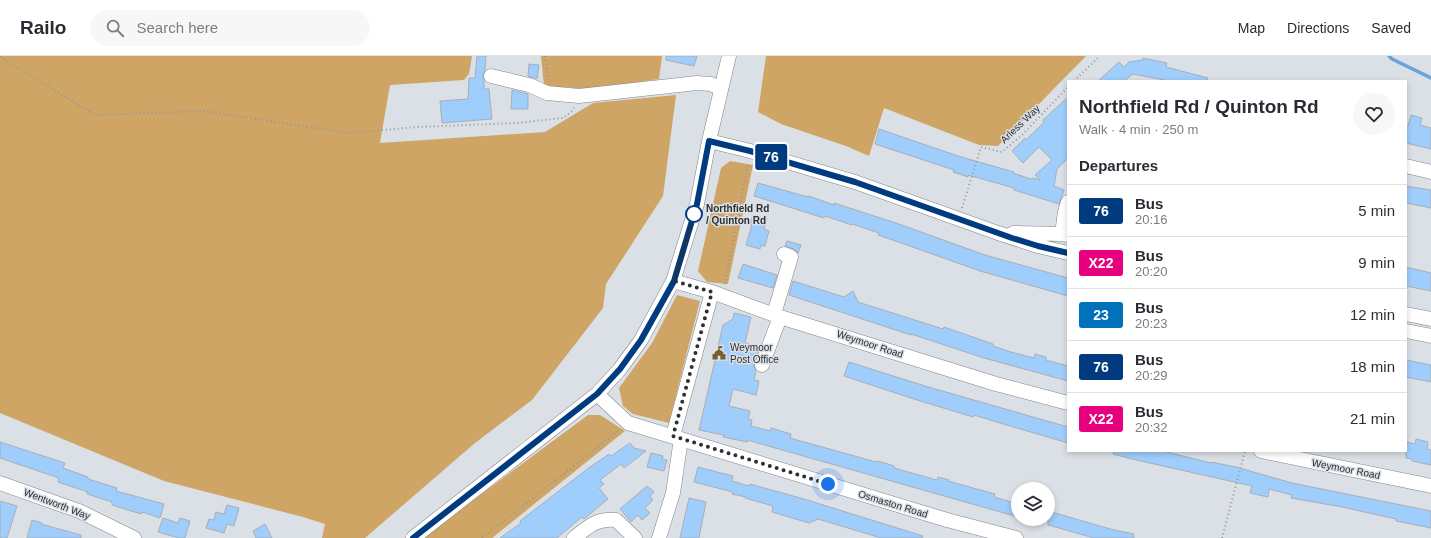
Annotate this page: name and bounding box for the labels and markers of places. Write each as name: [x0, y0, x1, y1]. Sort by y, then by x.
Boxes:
place label: Northfield Rd / Quinton Rd: [706, 203, 769, 226]
marker: Northfield Rd / Quinton Rd: [685, 205, 703, 223]
place label: Weymoor Post Office: [730, 342, 779, 365]
public building icon: Weymoor Post Office: [711, 345, 727, 361]

